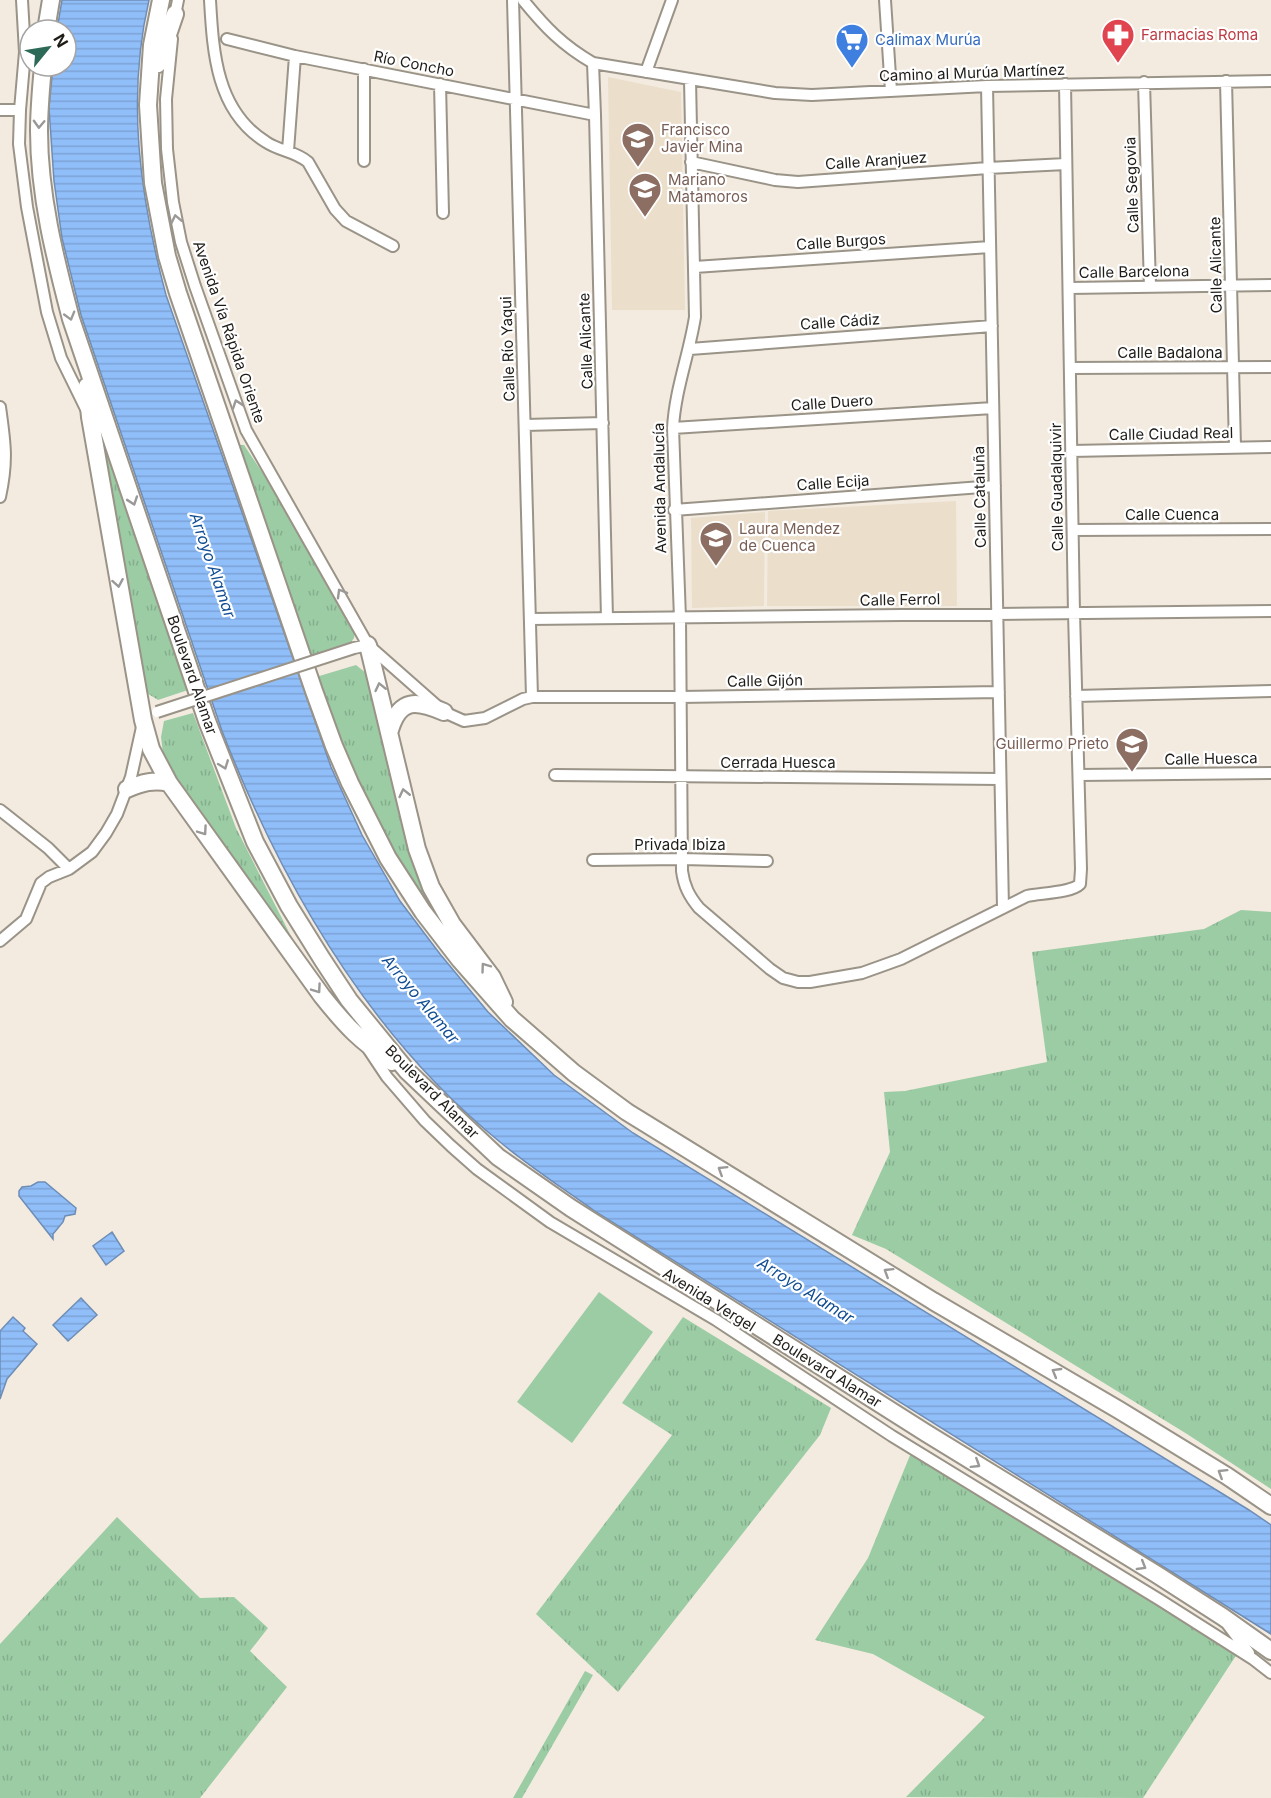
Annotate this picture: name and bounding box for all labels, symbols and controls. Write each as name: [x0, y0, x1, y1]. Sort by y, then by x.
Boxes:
pharmacy icon: Farmacias Roma: [1100, 17, 1136, 64]
north arrow: [18, 18, 78, 78]
supermarket icon: Calimax Murúa: [834, 22, 870, 69]
place label: Farmacias Roma: [1141, 25, 1258, 44]
text: N: [49, 30, 73, 51]
place label: Calimax Murúa: [875, 30, 981, 49]
street label: Río Concho: [372, 46, 456, 81]
street label: Camino al Murúa Martínez: [879, 60, 1065, 85]
one-way arrow: [33, 120, 46, 129]
place label: Francisco Javier Mina: [661, 120, 743, 156]
school or university icon: Francisco Javier Mina: [620, 121, 656, 168]
street label: Calle Segovia: [1120, 137, 1143, 234]
street label: Calle Aranjuez: [824, 147, 928, 174]
place label: Mariano Matamoros: [668, 170, 748, 206]
school or university icon: Mariano Matamoros: [627, 171, 663, 218]
one-way arrow: [170, 214, 183, 224]
street label: Calle Alicante: [1205, 216, 1226, 314]
street label: Calle Burgos: [796, 229, 886, 254]
street label: Avenida Vía Rápida Oriente: [189, 238, 270, 426]
street label: Calle Barcelona: [1079, 261, 1189, 282]
street label: Calle Alicante: [574, 292, 597, 390]
street label: Calle Río Yaqui: [496, 296, 519, 402]
street label: Calle Cádiz: [799, 309, 881, 334]
one-way arrow: [63, 311, 76, 321]
street label: Calle Badalona: [1117, 343, 1223, 362]
street label: Calle Duero: [790, 390, 874, 415]
one-way arrow: [232, 399, 244, 410]
street label: Calle Guadalquivir: [1046, 422, 1067, 552]
street label: Avenida Andalucía: [649, 423, 670, 553]
street label: Calle Ciudad Real: [1109, 423, 1233, 444]
street label: Calle Cataluña: [969, 446, 990, 548]
street label: Calle Ecija: [796, 470, 870, 495]
one-way arrow: [126, 495, 138, 506]
street label: Calle Cuenca: [1125, 505, 1219, 524]
water label: Arroyo Alamar: [185, 509, 241, 621]
place label: Laura Mendez de Cuenca: [739, 519, 840, 555]
school or university icon: Laura Mendez de Cuenca: [698, 520, 734, 567]
one-way arrow: [111, 577, 124, 587]
one-way arrow: [336, 589, 348, 599]
street label: Calle Ferrol: [860, 589, 940, 610]
street label: Boulevard Alamar: [163, 613, 222, 737]
street label: Calle Gijón: [727, 670, 803, 691]
one-way arrow: [374, 682, 387, 692]
school or university icon: Guillermo Prieto: [1114, 726, 1150, 773]
place label: Guillermo Prieto: [995, 734, 1109, 753]
street label: Calle Huesca: [1164, 748, 1258, 769]
street label: Cerrada Huesca: [720, 753, 836, 772]
one-way arrow: [217, 758, 229, 769]
one-way arrow: [398, 788, 411, 798]
one-way arrow: [196, 824, 207, 835]
street label: Privada Ibiza: [634, 835, 726, 854]
water label: Arroyo Alamar: [377, 950, 465, 1048]
one-way arrow: [481, 963, 492, 974]
one-way arrow: [310, 983, 321, 994]
street label: Boulevard Alamar: [381, 1041, 483, 1143]
one-way arrow: [718, 1165, 728, 1177]
water label: Arroyo Alamar: [753, 1252, 859, 1328]
street label: Avenida Vergel: [659, 1263, 759, 1336]
one-way arrow: [884, 1268, 894, 1280]
street label: Boulevard Alamar: [769, 1329, 886, 1412]
one-way arrow: [1051, 1368, 1062, 1380]
one-way arrow: [970, 1456, 980, 1468]
one-way arrow: [1218, 1470, 1229, 1481]
one-way arrow: [1136, 1558, 1146, 1570]

